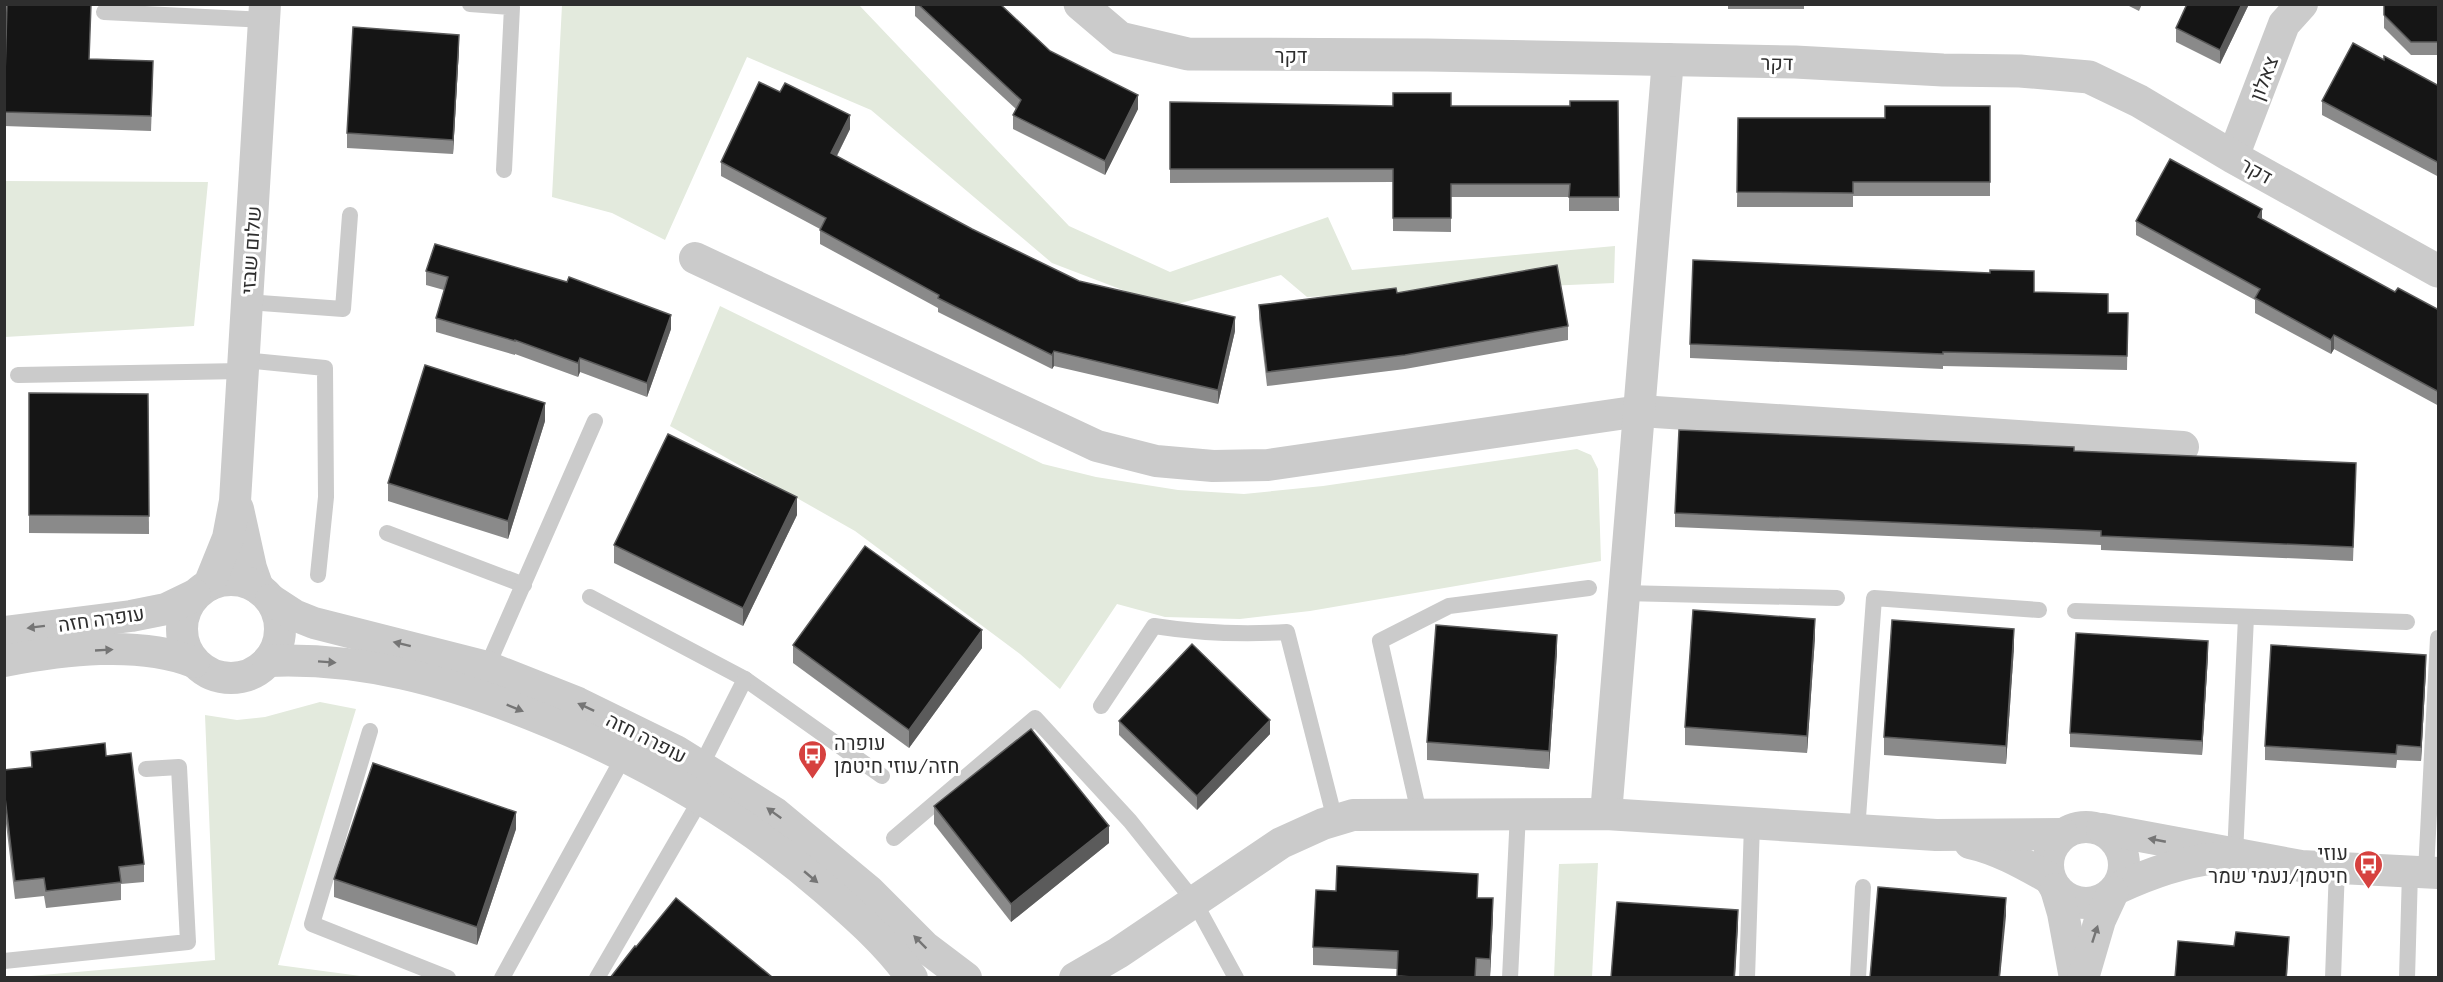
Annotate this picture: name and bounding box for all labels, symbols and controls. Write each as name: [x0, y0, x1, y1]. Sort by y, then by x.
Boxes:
street label: דקר: [1275, 43, 1307, 67]
street label: דקר: [1760, 50, 1794, 74]
street label: צאלון: [2244, 52, 2282, 104]
street label: דקר: [2237, 152, 2277, 188]
street label: שלום שבזי: [235, 205, 265, 295]
street label: עופרה חזה: [56, 600, 146, 636]
one-way arrow: [26, 622, 45, 632]
one-way arrow: [393, 639, 411, 649]
one-way arrow: [95, 646, 114, 655]
one-way arrow: [317, 657, 336, 666]
one-way arrow: [578, 702, 595, 711]
one-way arrow: [507, 703, 525, 713]
street label: עופרה חזה: [603, 707, 691, 767]
place label: עופרה חזה/עוזי חיטמן: [834, 730, 959, 777]
bus stop icon: עופרה חזה/עוזי חיטמן: [797, 738, 829, 780]
one-way arrow: [766, 807, 782, 819]
one-way arrow: [2147, 835, 2166, 844]
place label: עוזי חיטמן/נעמי שמר: [2208, 840, 2348, 887]
bus stop icon: עוזי חיטמן/נעמי שמר: [2353, 848, 2385, 890]
one-way arrow: [803, 870, 818, 883]
one-way arrow: [2091, 925, 2100, 943]
one-way arrow: [913, 934, 927, 949]

